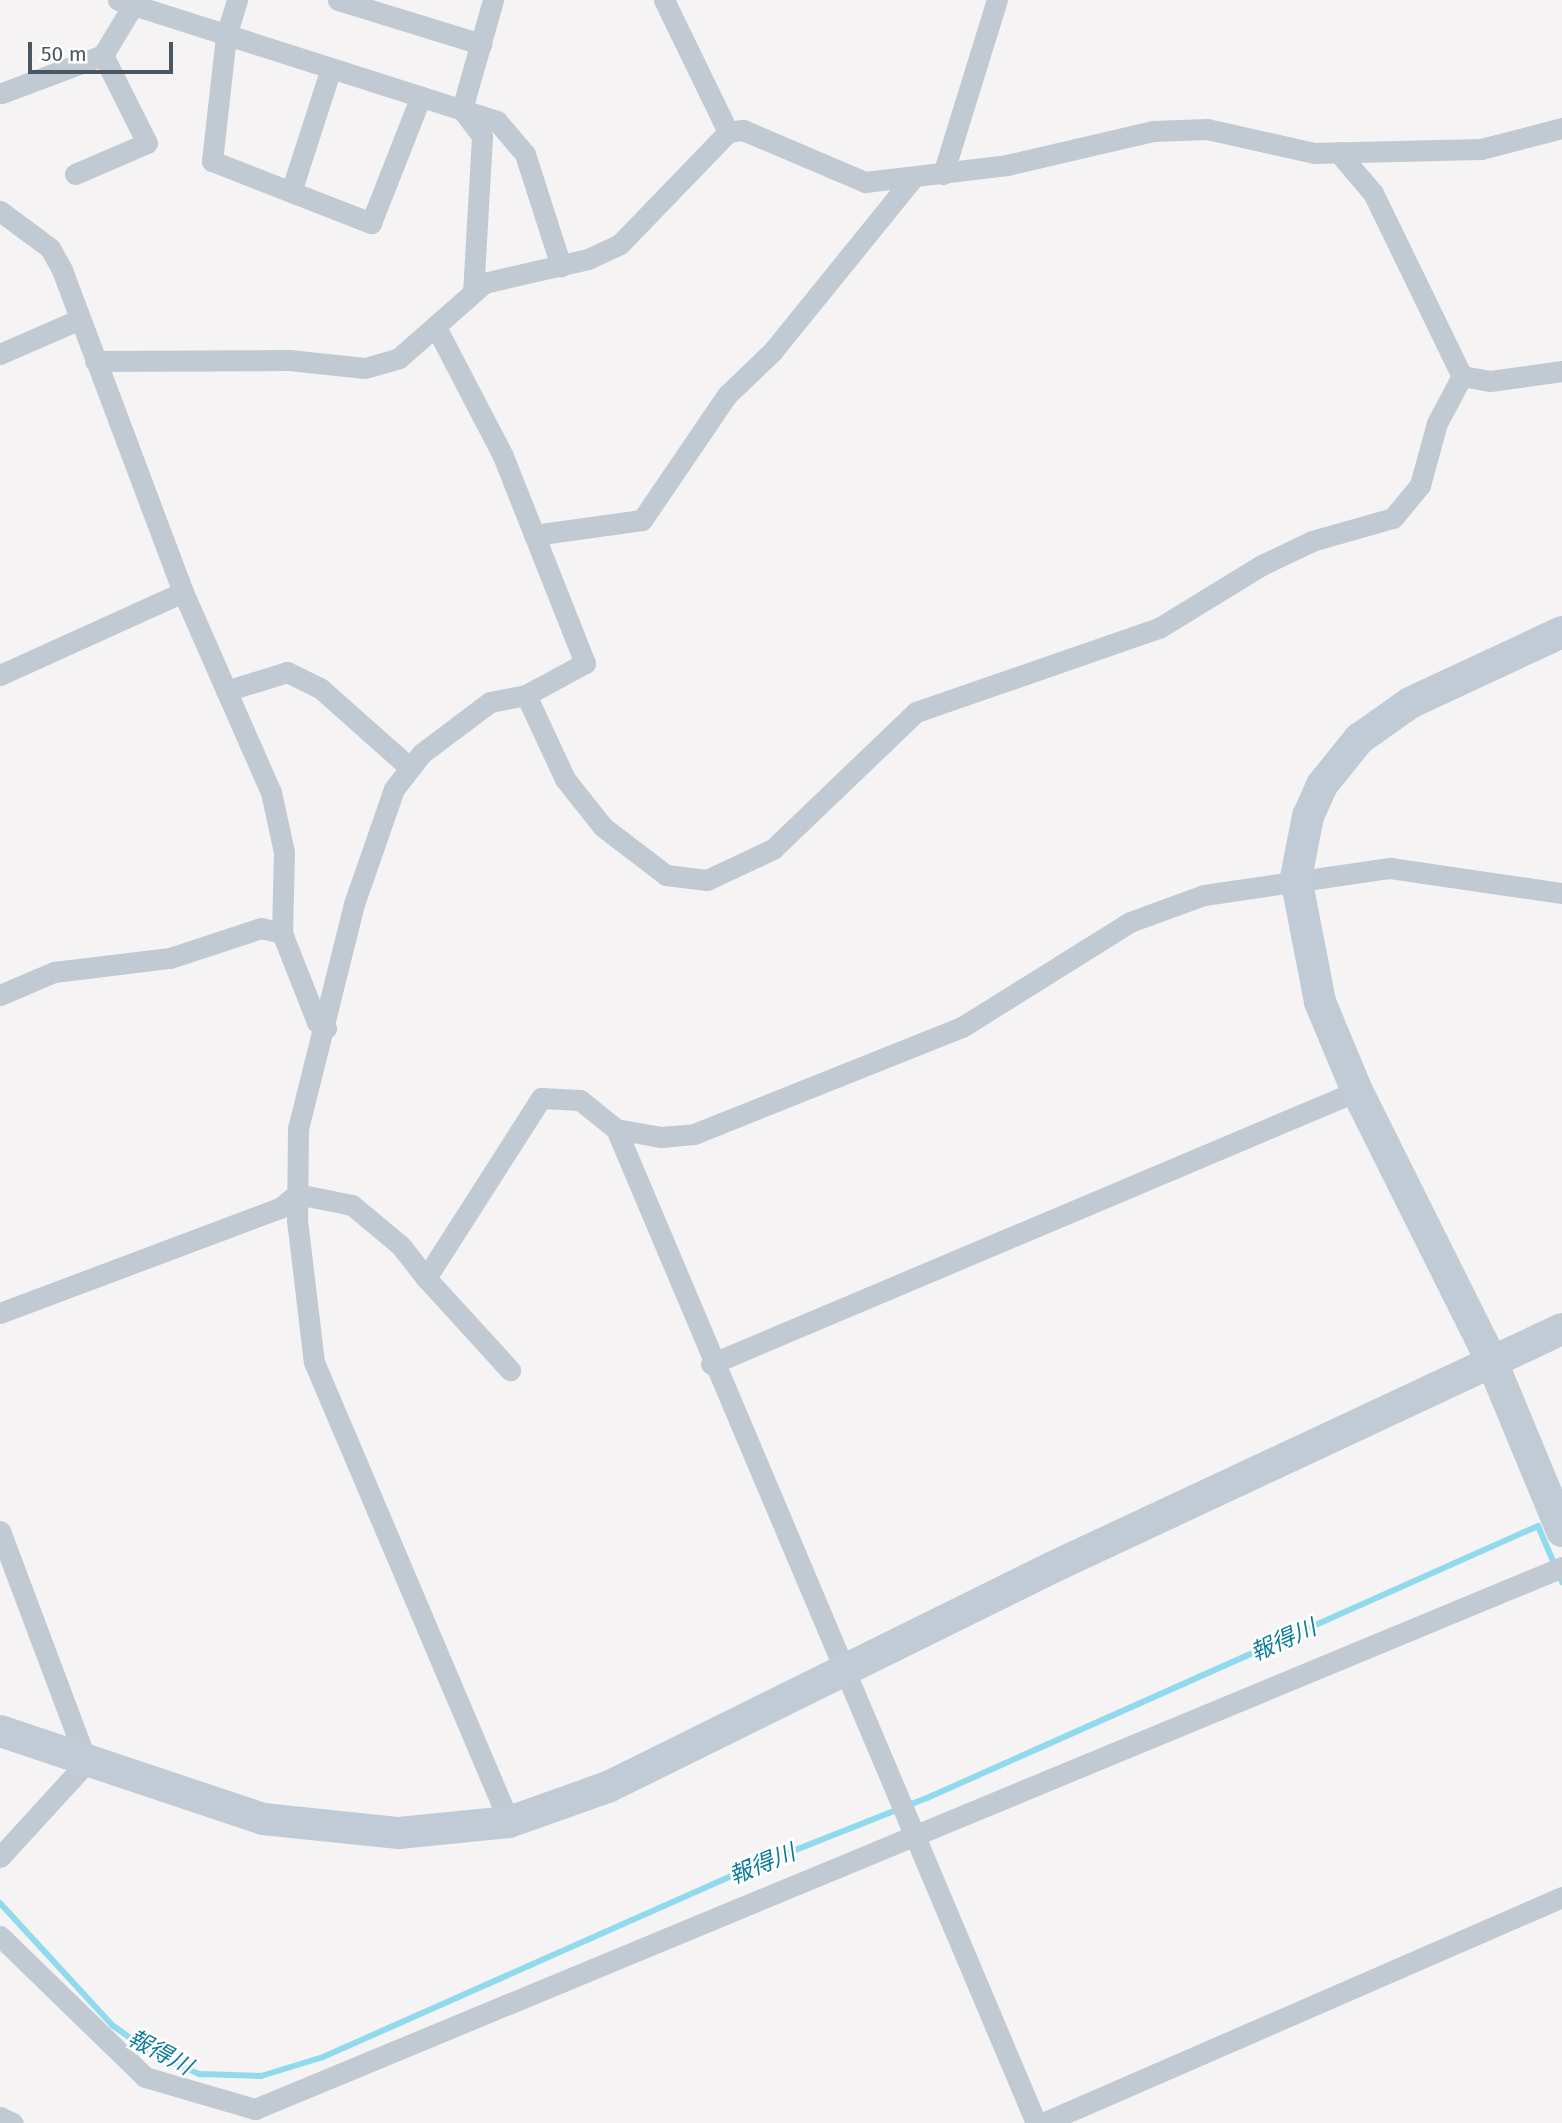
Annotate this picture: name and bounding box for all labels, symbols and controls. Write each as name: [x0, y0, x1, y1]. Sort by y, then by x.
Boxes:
scale bar: [32, 28, 177, 72]
text: 50 m: [41, 41, 87, 67]
water label: 報得川: [1246, 1613, 1320, 1667]
water label: 報得川: [725, 1838, 799, 1890]
water label: 報得川: [123, 2024, 197, 2080]

